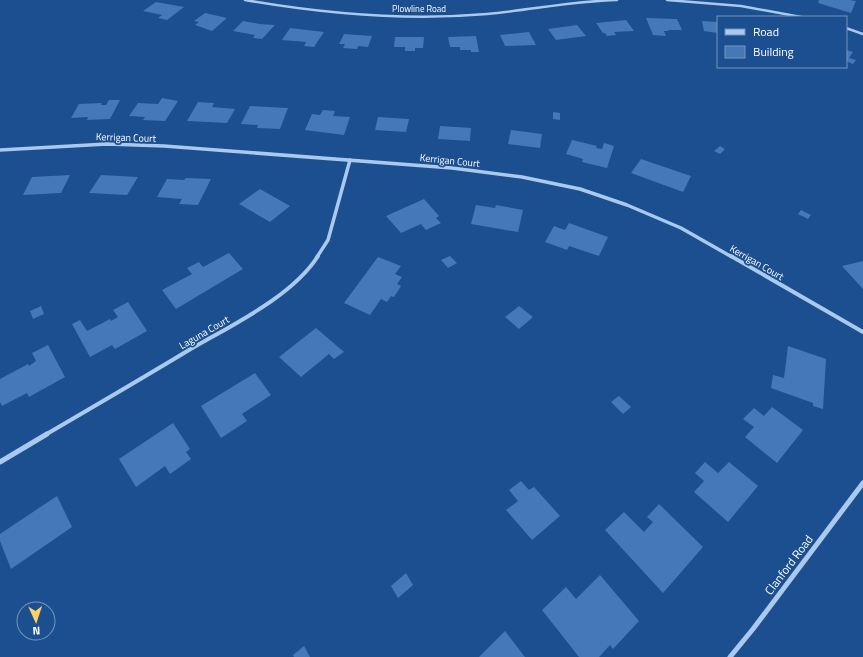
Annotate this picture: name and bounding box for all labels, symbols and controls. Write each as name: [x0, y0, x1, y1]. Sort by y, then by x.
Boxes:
street label: Plowline Road: [392, 2, 446, 15]
legend: [717, 16, 847, 68]
text: Road: [753, 22, 779, 41]
text: Building: [753, 42, 794, 61]
street label: Kerrigan Court: [96, 129, 157, 146]
street label: Kerrigan Court: [419, 150, 481, 171]
street label: Kerrigan Court: [727, 241, 787, 284]
street label: Laguna Court: [176, 312, 233, 353]
street label: Clanford Road: [760, 531, 818, 599]
north arrow: [16, 601, 56, 641]
text: N: [32, 623, 41, 639]

